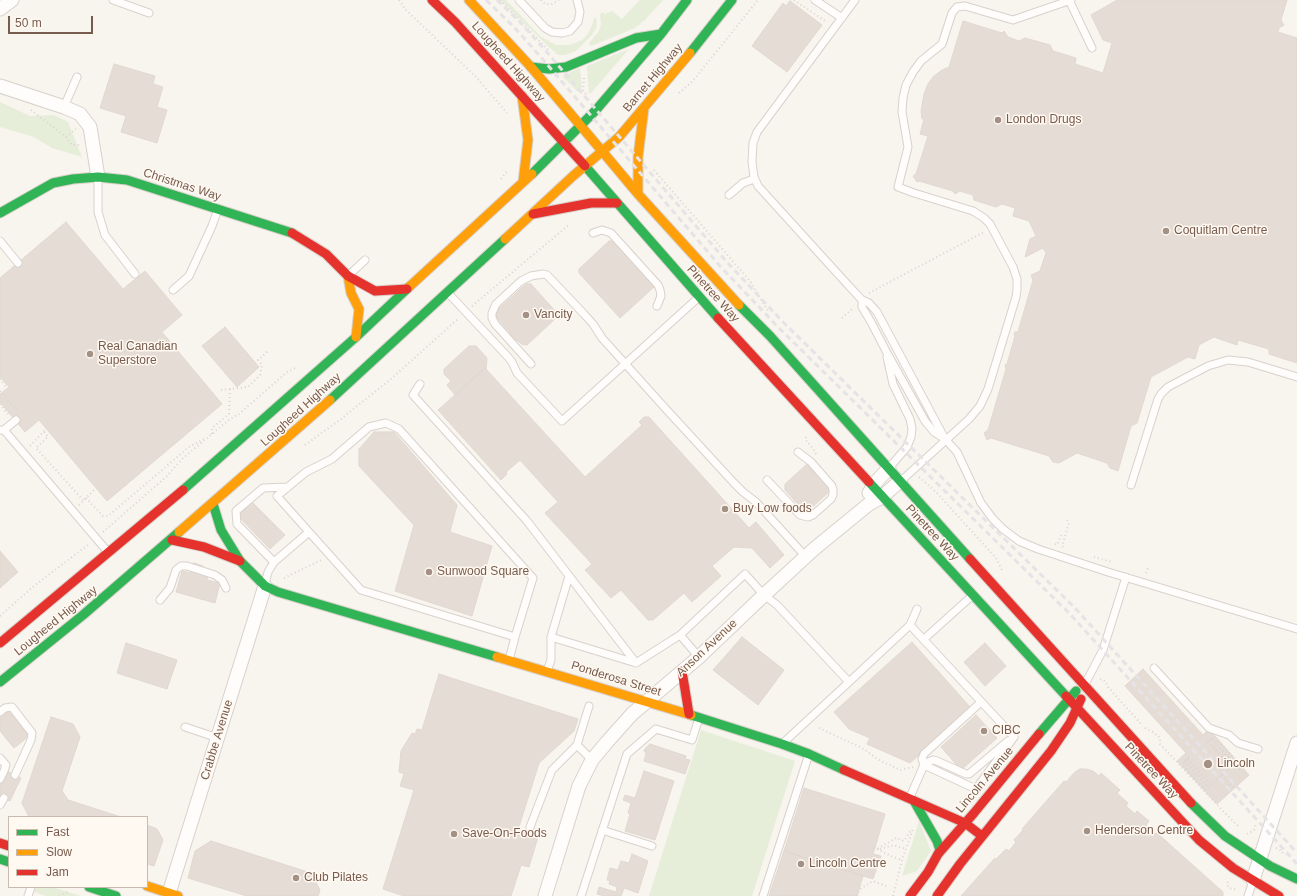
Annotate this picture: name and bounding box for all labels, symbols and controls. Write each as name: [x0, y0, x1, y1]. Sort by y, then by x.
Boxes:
scale bar: [10, 8, 95, 34]
text: 50 m: [15, 16, 42, 30]
street label: Lougheed Highway: [468, 19, 548, 105]
street label: Barnet Highway: [620, 41, 686, 115]
place label: London Drugs: [1006, 113, 1081, 127]
marker: London Drugs: [993, 115, 1003, 125]
street label: Christmas Way: [141, 166, 223, 204]
place label: Coquitlam Centre: [1174, 224, 1267, 238]
marker: Coquitlam Centre: [1161, 226, 1171, 236]
street label: Pinetree Way: [684, 263, 742, 325]
place label: Vancity: [534, 308, 572, 322]
marker: Vancity: [521, 310, 531, 320]
place label: Real Canadian Superstore: [98, 340, 177, 368]
marker: Real Canadian Superstore: [85, 349, 95, 359]
street label: Lougheed Highway: [258, 370, 344, 450]
place label: Buy Low foods: [733, 502, 812, 516]
street label: Pinetree Way: [902, 502, 962, 564]
marker: Buy Low foods: [720, 504, 730, 514]
place label: Sunwood Square: [437, 565, 529, 579]
marker: Sunwood Square: [424, 567, 434, 577]
street label: Lougheed Highway: [12, 583, 100, 659]
street label: Anson Avenue: [674, 616, 740, 680]
street label: Ponderosa Street: [569, 658, 663, 700]
street label: Crabbe Avenue: [198, 698, 236, 782]
place label: CIBC: [992, 724, 1021, 738]
marker: CIBC: [979, 726, 989, 736]
street label: Pinetree Way: [1121, 740, 1181, 802]
street label: Lincoln Avenue: [953, 744, 1017, 816]
place label: Lincoln: [1217, 757, 1255, 771]
marker: Lincoln: [1202, 758, 1214, 770]
legend: [8, 816, 148, 888]
place label: Henderson Centre: [1095, 824, 1193, 838]
text: Fast: [46, 825, 69, 839]
marker: Henderson Centre: [1082, 826, 1092, 836]
place label: Save-On-Foods: [462, 827, 547, 841]
marker: Save-On-Foods: [449, 829, 459, 839]
text: Slow: [46, 845, 72, 859]
place label: Lincoln Centre: [809, 857, 886, 871]
marker: Lincoln Centre: [796, 859, 806, 869]
text: Jam: [46, 865, 69, 879]
place label: Club Pilates: [304, 871, 368, 885]
marker: Club Pilates: [291, 873, 301, 883]

